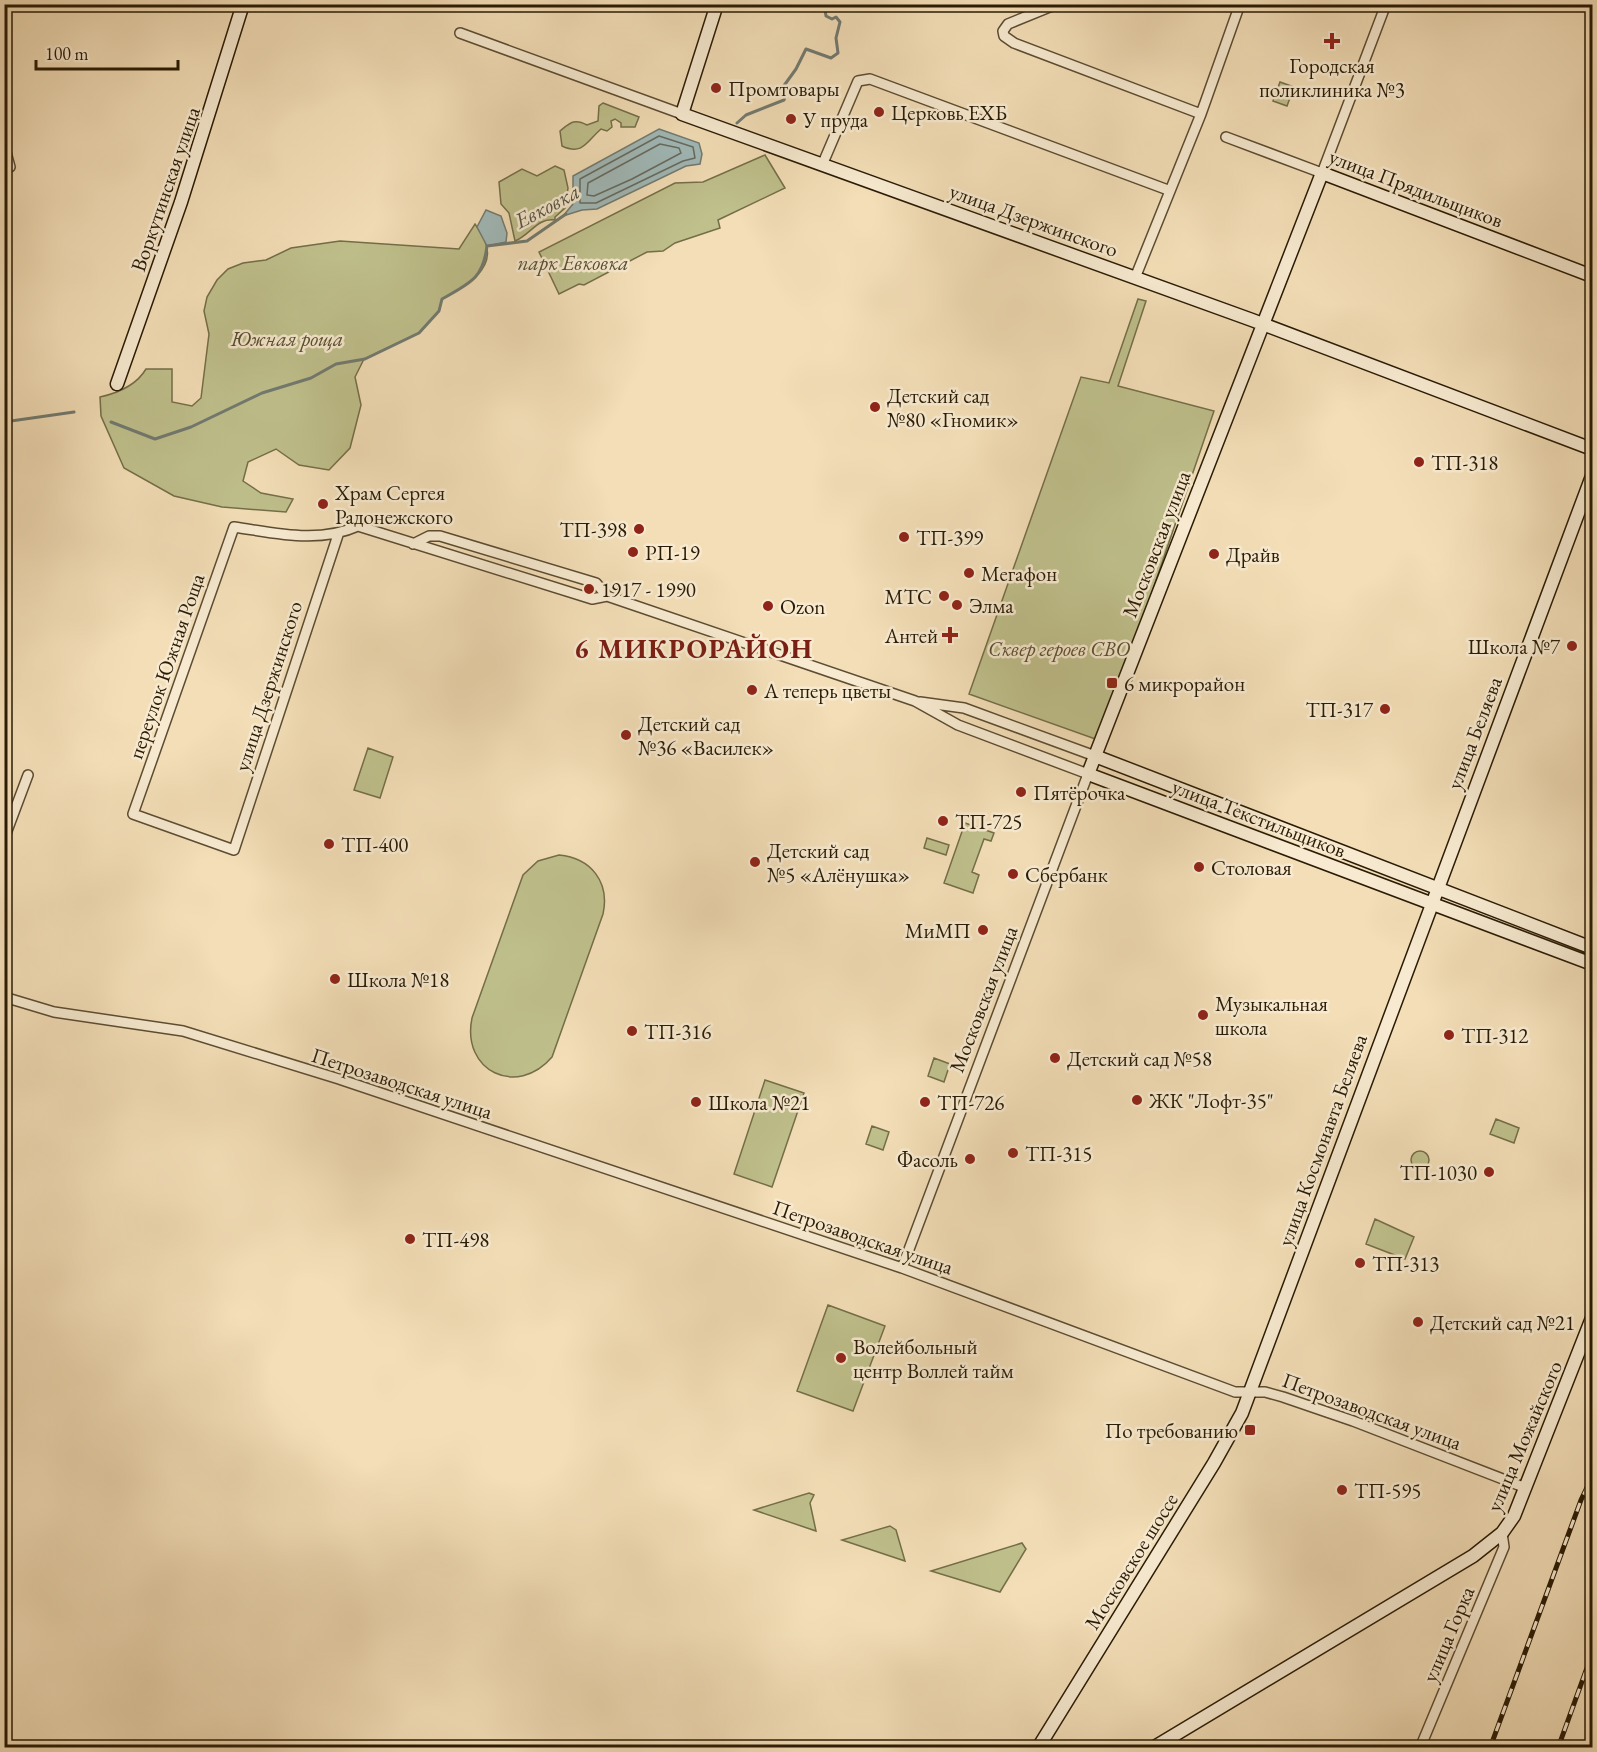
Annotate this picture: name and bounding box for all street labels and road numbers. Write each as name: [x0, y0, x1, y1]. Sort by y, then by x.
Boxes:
street label: Воркутинская улица: [124, 102, 206, 275]
street label: улица Прядильщиков: [1325, 142, 1507, 234]
street label: улица Дзержинского: [946, 177, 1122, 263]
street label: Московская улица: [1116, 466, 1197, 621]
street label: переулок Южная Роща: [122, 569, 211, 762]
street label: улица Дзержинского: [228, 597, 308, 775]
street label: улица Беляева: [1440, 672, 1508, 793]
street label: улица Текстильщиков: [1168, 772, 1350, 864]
street label: Московская улица: [943, 921, 1024, 1076]
street label: улица Космонавта Беляева: [1271, 1030, 1373, 1250]
street label: Петрозаводская улица: [308, 1041, 497, 1125]
street label: Петрозаводская улица: [769, 1193, 957, 1281]
street label: улица Можайского: [1480, 1356, 1568, 1516]
street label: Петрозаводская улица: [1279, 1366, 1466, 1456]
street label: Московское шоссе: [1078, 1488, 1184, 1634]
street label: улица Горка: [1416, 1581, 1481, 1686]

